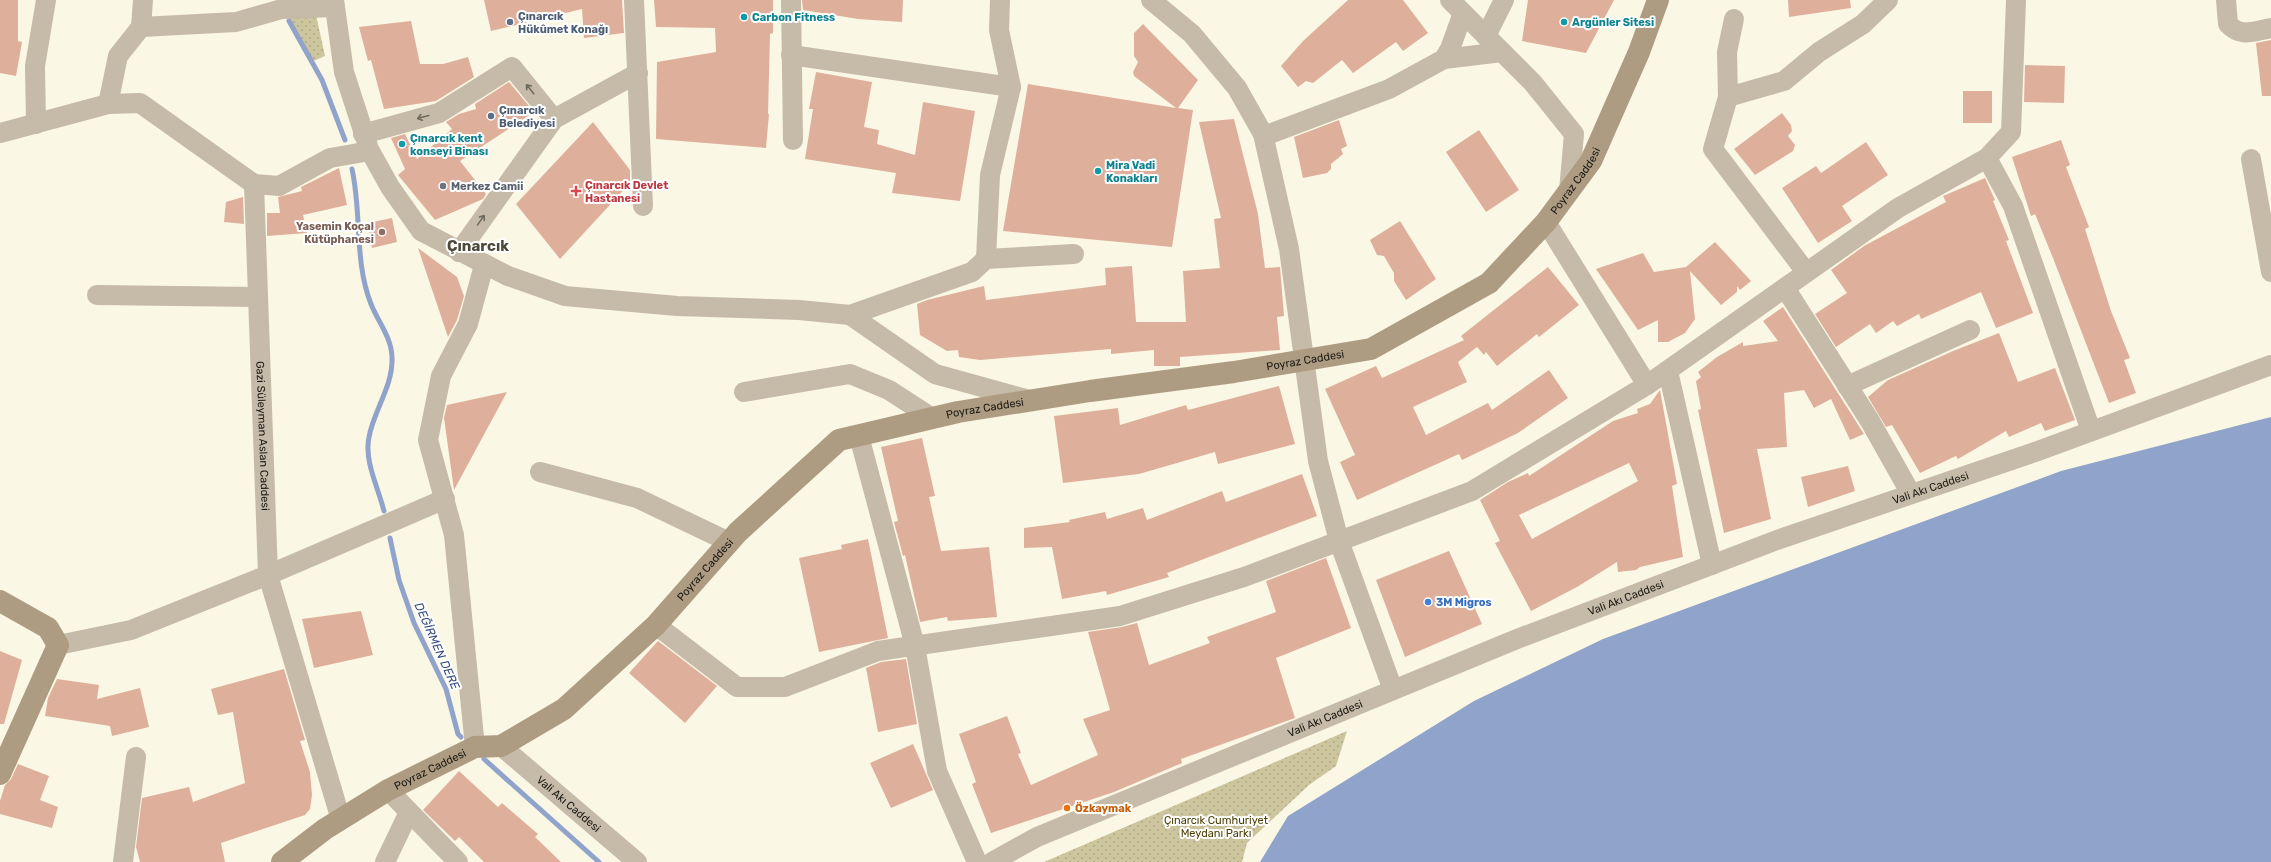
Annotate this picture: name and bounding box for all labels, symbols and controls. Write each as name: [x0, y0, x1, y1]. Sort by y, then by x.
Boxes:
place label: Çınarcık Hükûmet Konağı: [518, 10, 608, 36]
place label: Carbon Fitness: [752, 11, 835, 24]
marker: Carbon Fitness: [739, 12, 749, 22]
place label: Argünler Sitesi: [1572, 16, 1654, 29]
marker: Çınarcık Hükûmet Konağı: [505, 17, 515, 27]
marker: Argünler Sitesi: [1559, 17, 1569, 27]
one-way arrow: [525, 83, 534, 94]
place label: Çınarcık Belediyesi: [499, 104, 555, 130]
marker: Çınarcık Belediyesi: [486, 111, 496, 121]
one-way arrow: [417, 114, 430, 121]
place label: Çınarcık kent konseyi Binası: [410, 132, 488, 158]
marker: Çınarcık kent konseyi Binası: [397, 139, 407, 149]
street label: Poyraz Caddesi: [1548, 146, 1603, 217]
place label: Mira Vadi Konakları: [1106, 159, 1157, 185]
marker: Mira Vadi Konakları: [1093, 166, 1103, 176]
place label: Çınarcık Devlet Hastanesi: [585, 179, 668, 205]
place label: Merkez Camii: [451, 180, 523, 193]
marker: Merkez Camii: [438, 181, 448, 191]
marker: Çınarcık Devlet Hastanesi: [570, 185, 582, 197]
one-way arrow: [477, 215, 485, 226]
place label: Yasemin Koçal Kütüphanesi: [296, 220, 374, 246]
marker: Yasemin Koçal Kütüphanesi: [377, 227, 387, 237]
district label: Çınarcık: [447, 237, 509, 255]
street label: Poyraz Caddesi: [1265, 348, 1345, 373]
street label: Gazi Süleyman Aslan Caddesi: [253, 361, 272, 511]
street label: Poyraz Caddesi: [945, 396, 1025, 422]
street label: Vali Akı Caddesi: [1891, 469, 1970, 507]
street label: Poyraz Caddesi: [674, 536, 736, 604]
street label: Vali Akı Caddesi: [1586, 578, 1665, 618]
place label: 3M Migros: [1436, 596, 1492, 609]
marker: 3M Migros: [1423, 597, 1433, 607]
water label: DEĞİRMEN DERE: [412, 600, 463, 692]
street label: Vali Akı Caddesi: [1286, 697, 1365, 740]
street label: Poyraz Caddesi: [392, 747, 468, 793]
street label: Vali Akı Caddesi: [534, 773, 603, 835]
place label: Özkaymak: [1075, 802, 1132, 815]
marker: Özkaymak: [1062, 803, 1072, 813]
park label: Çınarcık Cumhuriyet Meydanı Parkı: [1164, 814, 1269, 840]

